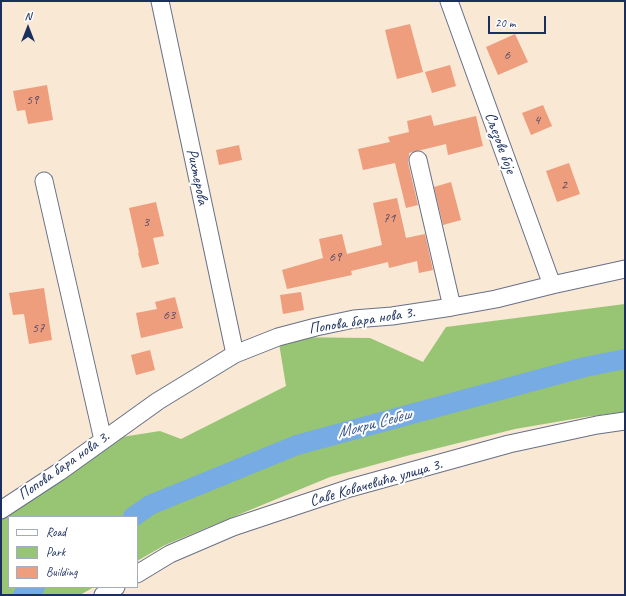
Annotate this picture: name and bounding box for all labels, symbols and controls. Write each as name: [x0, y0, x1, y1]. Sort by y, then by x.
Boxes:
north arrow: [8, 8, 48, 48]
scale bar: [490, 8, 548, 34]
text: N: [25, 9, 31, 23]
text: 20 m: [495, 15, 515, 31]
house number: 6: [504, 47, 510, 63]
house number: 59: [26, 92, 38, 108]
street label: Сљезове боје: [480, 110, 520, 176]
house number: 4: [534, 112, 540, 128]
street label: Рихтерова: [182, 147, 212, 207]
house number: 2: [561, 177, 567, 193]
house number: 71: [383, 210, 395, 226]
house number: 3: [143, 214, 149, 230]
house number: 69: [329, 249, 341, 265]
street label: Попова бара нова 3.: [307, 303, 417, 339]
house number: 63: [163, 307, 175, 323]
house number: 57: [32, 320, 44, 336]
water label: Мокри Себеш: [335, 404, 413, 444]
street label: Попова бара нова 3.: [14, 427, 114, 505]
street label: Саве Ковачевића улица 3.: [307, 455, 445, 511]
legend: [8, 516, 138, 588]
text: Road: [46, 524, 66, 540]
text: Park: [46, 544, 65, 560]
text: Building: [46, 564, 78, 580]

